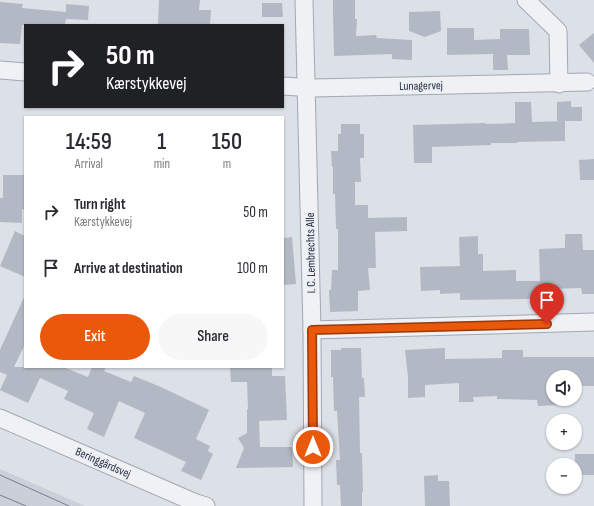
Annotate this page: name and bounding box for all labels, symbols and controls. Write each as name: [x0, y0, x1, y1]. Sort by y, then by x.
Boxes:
text: 50 m: [106, 39, 155, 72]
icon: right: [40, 40, 92, 92]
text: Kærstykkevej: [106, 73, 187, 94]
street label: Lunagervej: [399, 78, 443, 94]
text: 14:59: [66, 127, 112, 156]
text: 1: [157, 127, 166, 156]
text: 150: [212, 127, 242, 156]
text: Arrival: [75, 156, 103, 172]
text: min: [154, 156, 170, 172]
text: m: [223, 156, 231, 172]
text: Turn right: [74, 195, 126, 214]
icon: right: [40, 201, 62, 223]
text: 50 m: [243, 203, 268, 222]
street label: I. C. Lembrechts Alle: [303, 212, 319, 294]
text: Kærstykkevej: [74, 214, 132, 230]
icon: arrive: [40, 257, 62, 279]
text: Arrive at destination: [74, 259, 183, 278]
text: 100 m: [237, 259, 268, 278]
pin: [530, 283, 564, 324]
icon: arrive: [536, 289, 558, 311]
button: Exit: [40, 314, 150, 360]
button: Share: [158, 314, 268, 360]
map controls: [546, 370, 582, 494]
button: sound: [546, 370, 582, 406]
button: +: [546, 414, 582, 450]
position arrow: [292, 426, 334, 468]
street label: Beringgårdsvej: [73, 444, 133, 482]
button: −: [546, 458, 582, 494]

